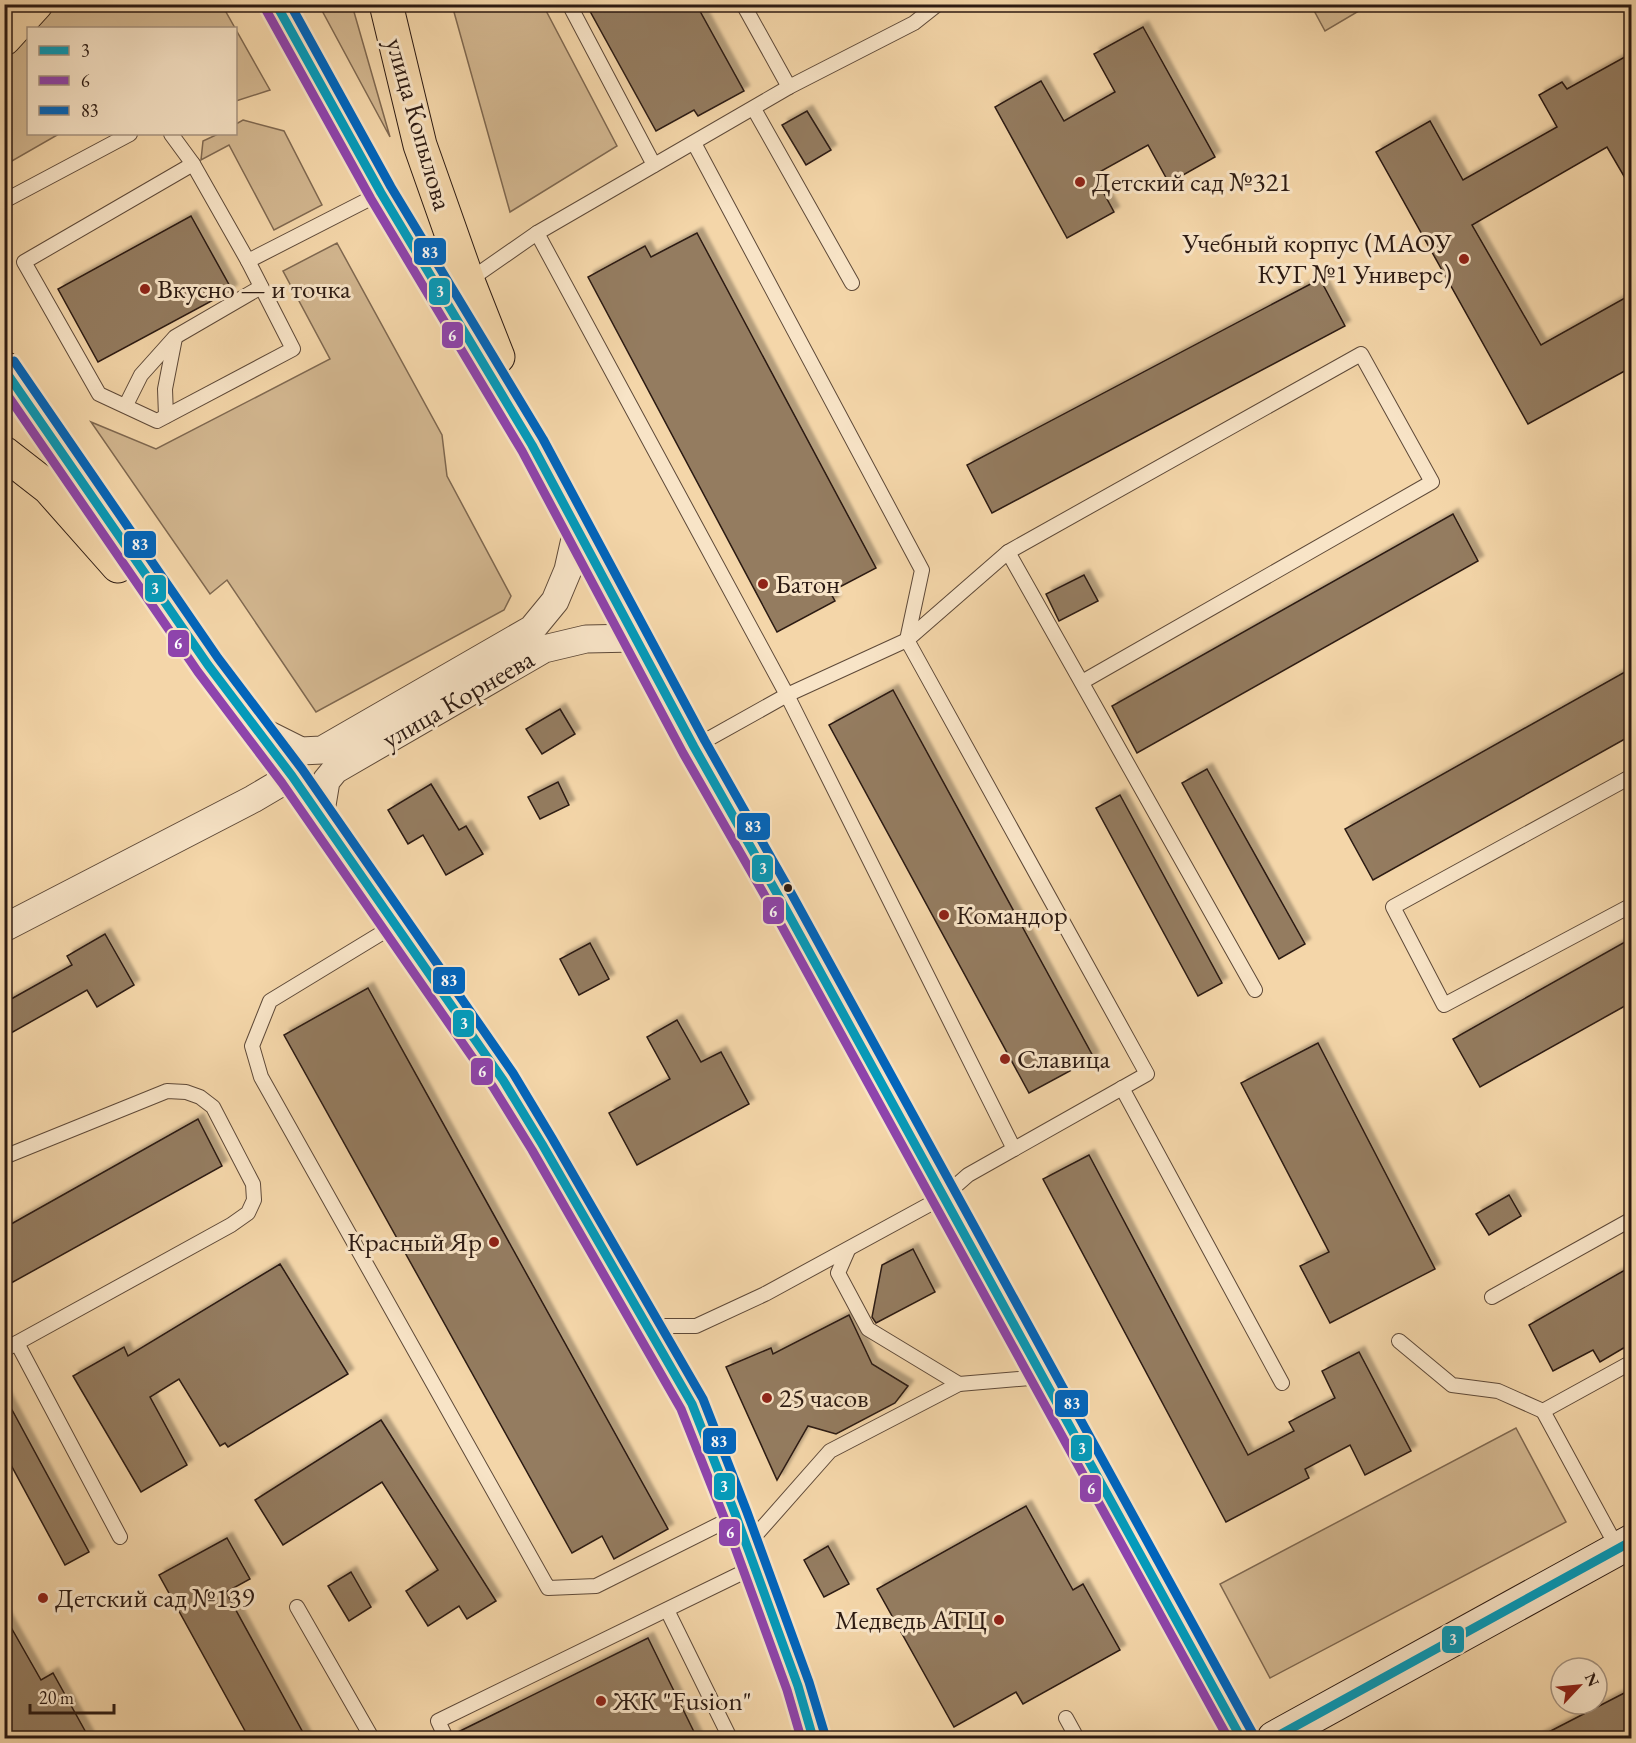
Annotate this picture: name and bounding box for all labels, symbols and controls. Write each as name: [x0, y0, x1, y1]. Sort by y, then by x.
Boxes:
legend: [27, 27, 237, 135]
street label: улица Копылова: [378, 34, 461, 214]
text: 3: [81, 39, 90, 62]
text: 6: [81, 69, 90, 92]
text: 83: [81, 99, 98, 122]
place label: Детский сад №321: [1092, 164, 1291, 199]
marker: Детский сад №321: [1073, 175, 1087, 189]
place label: Учебный корпус (МАОУ КУГ №1 Универс): [1181, 225, 1453, 291]
line badge: 83: [413, 237, 447, 266]
text: 83: [422, 242, 438, 263]
marker: Учебный корпус (МАОУ КУГ №1 Универс): [1457, 252, 1471, 266]
place label: Вкусно — и точка: [157, 271, 351, 306]
line badge: 3: [428, 277, 451, 306]
text: 3: [436, 281, 444, 302]
marker: Вкусно — и точка: [138, 282, 152, 296]
line badge: 6: [441, 321, 464, 349]
text: 6: [448, 325, 457, 346]
line badge: 83: [123, 530, 157, 559]
text: 83: [132, 534, 148, 555]
place label: Батон: [775, 566, 840, 601]
line badge: 3: [144, 574, 167, 603]
marker: Батон: [756, 577, 770, 591]
text: 3: [151, 578, 159, 599]
line badge: 6: [167, 629, 190, 658]
text: 6: [174, 633, 183, 654]
street label: улица Корнеева: [375, 641, 540, 756]
line badge: 83: [736, 812, 771, 841]
text: 83: [745, 816, 761, 837]
line badge: 3: [751, 854, 774, 883]
text: 3: [759, 858, 767, 879]
unlabelled marker: [782, 882, 794, 894]
line badge: 6: [762, 896, 785, 925]
place label: Командор: [956, 897, 1068, 932]
text: 6: [769, 901, 778, 922]
marker: Командор: [937, 908, 951, 922]
line badge: 83: [432, 966, 466, 995]
text: 83: [441, 970, 457, 991]
line badge: 3: [452, 1009, 475, 1038]
text: 3: [460, 1013, 468, 1034]
place label: Славица: [1017, 1041, 1111, 1076]
marker: Славица: [998, 1052, 1012, 1066]
line badge: 6: [470, 1057, 494, 1086]
text: 6: [478, 1061, 487, 1082]
place label: Красный Яр: [347, 1224, 482, 1259]
marker: Красный Яр: [487, 1235, 501, 1249]
place label: 25 часов: [779, 1380, 868, 1415]
line badge: 83: [1054, 1389, 1089, 1418]
marker: 25 часов: [760, 1391, 774, 1405]
text: 83: [1064, 1393, 1080, 1414]
line badge: 83: [702, 1427, 737, 1455]
text: 83: [711, 1431, 727, 1452]
line badge: 3: [1070, 1434, 1093, 1462]
text: 3: [1078, 1438, 1086, 1459]
line badge: 3: [713, 1472, 736, 1501]
line badge: 6: [1079, 1474, 1102, 1503]
text: 3: [720, 1476, 728, 1497]
text: 6: [1087, 1478, 1096, 1499]
line badge: 6: [718, 1518, 741, 1547]
text: 6: [726, 1522, 735, 1543]
place label: Детский сад №139: [55, 1580, 254, 1615]
marker: Детский сад №139: [36, 1591, 50, 1605]
place label: Медведь АТЦ: [835, 1602, 987, 1637]
marker: Медведь АТЦ: [992, 1613, 1006, 1627]
line badge: 3: [1441, 1625, 1465, 1654]
text: 3: [1449, 1629, 1457, 1650]
north arrow: [1549, 1656, 1609, 1716]
text: N: [1580, 1669, 1604, 1690]
scale bar: [30, 1677, 114, 1715]
place label: ЖК "Fusion": [612, 1683, 752, 1718]
text: 20 m: [39, 1686, 74, 1709]
marker: ЖК "Fusion": [594, 1694, 608, 1708]

